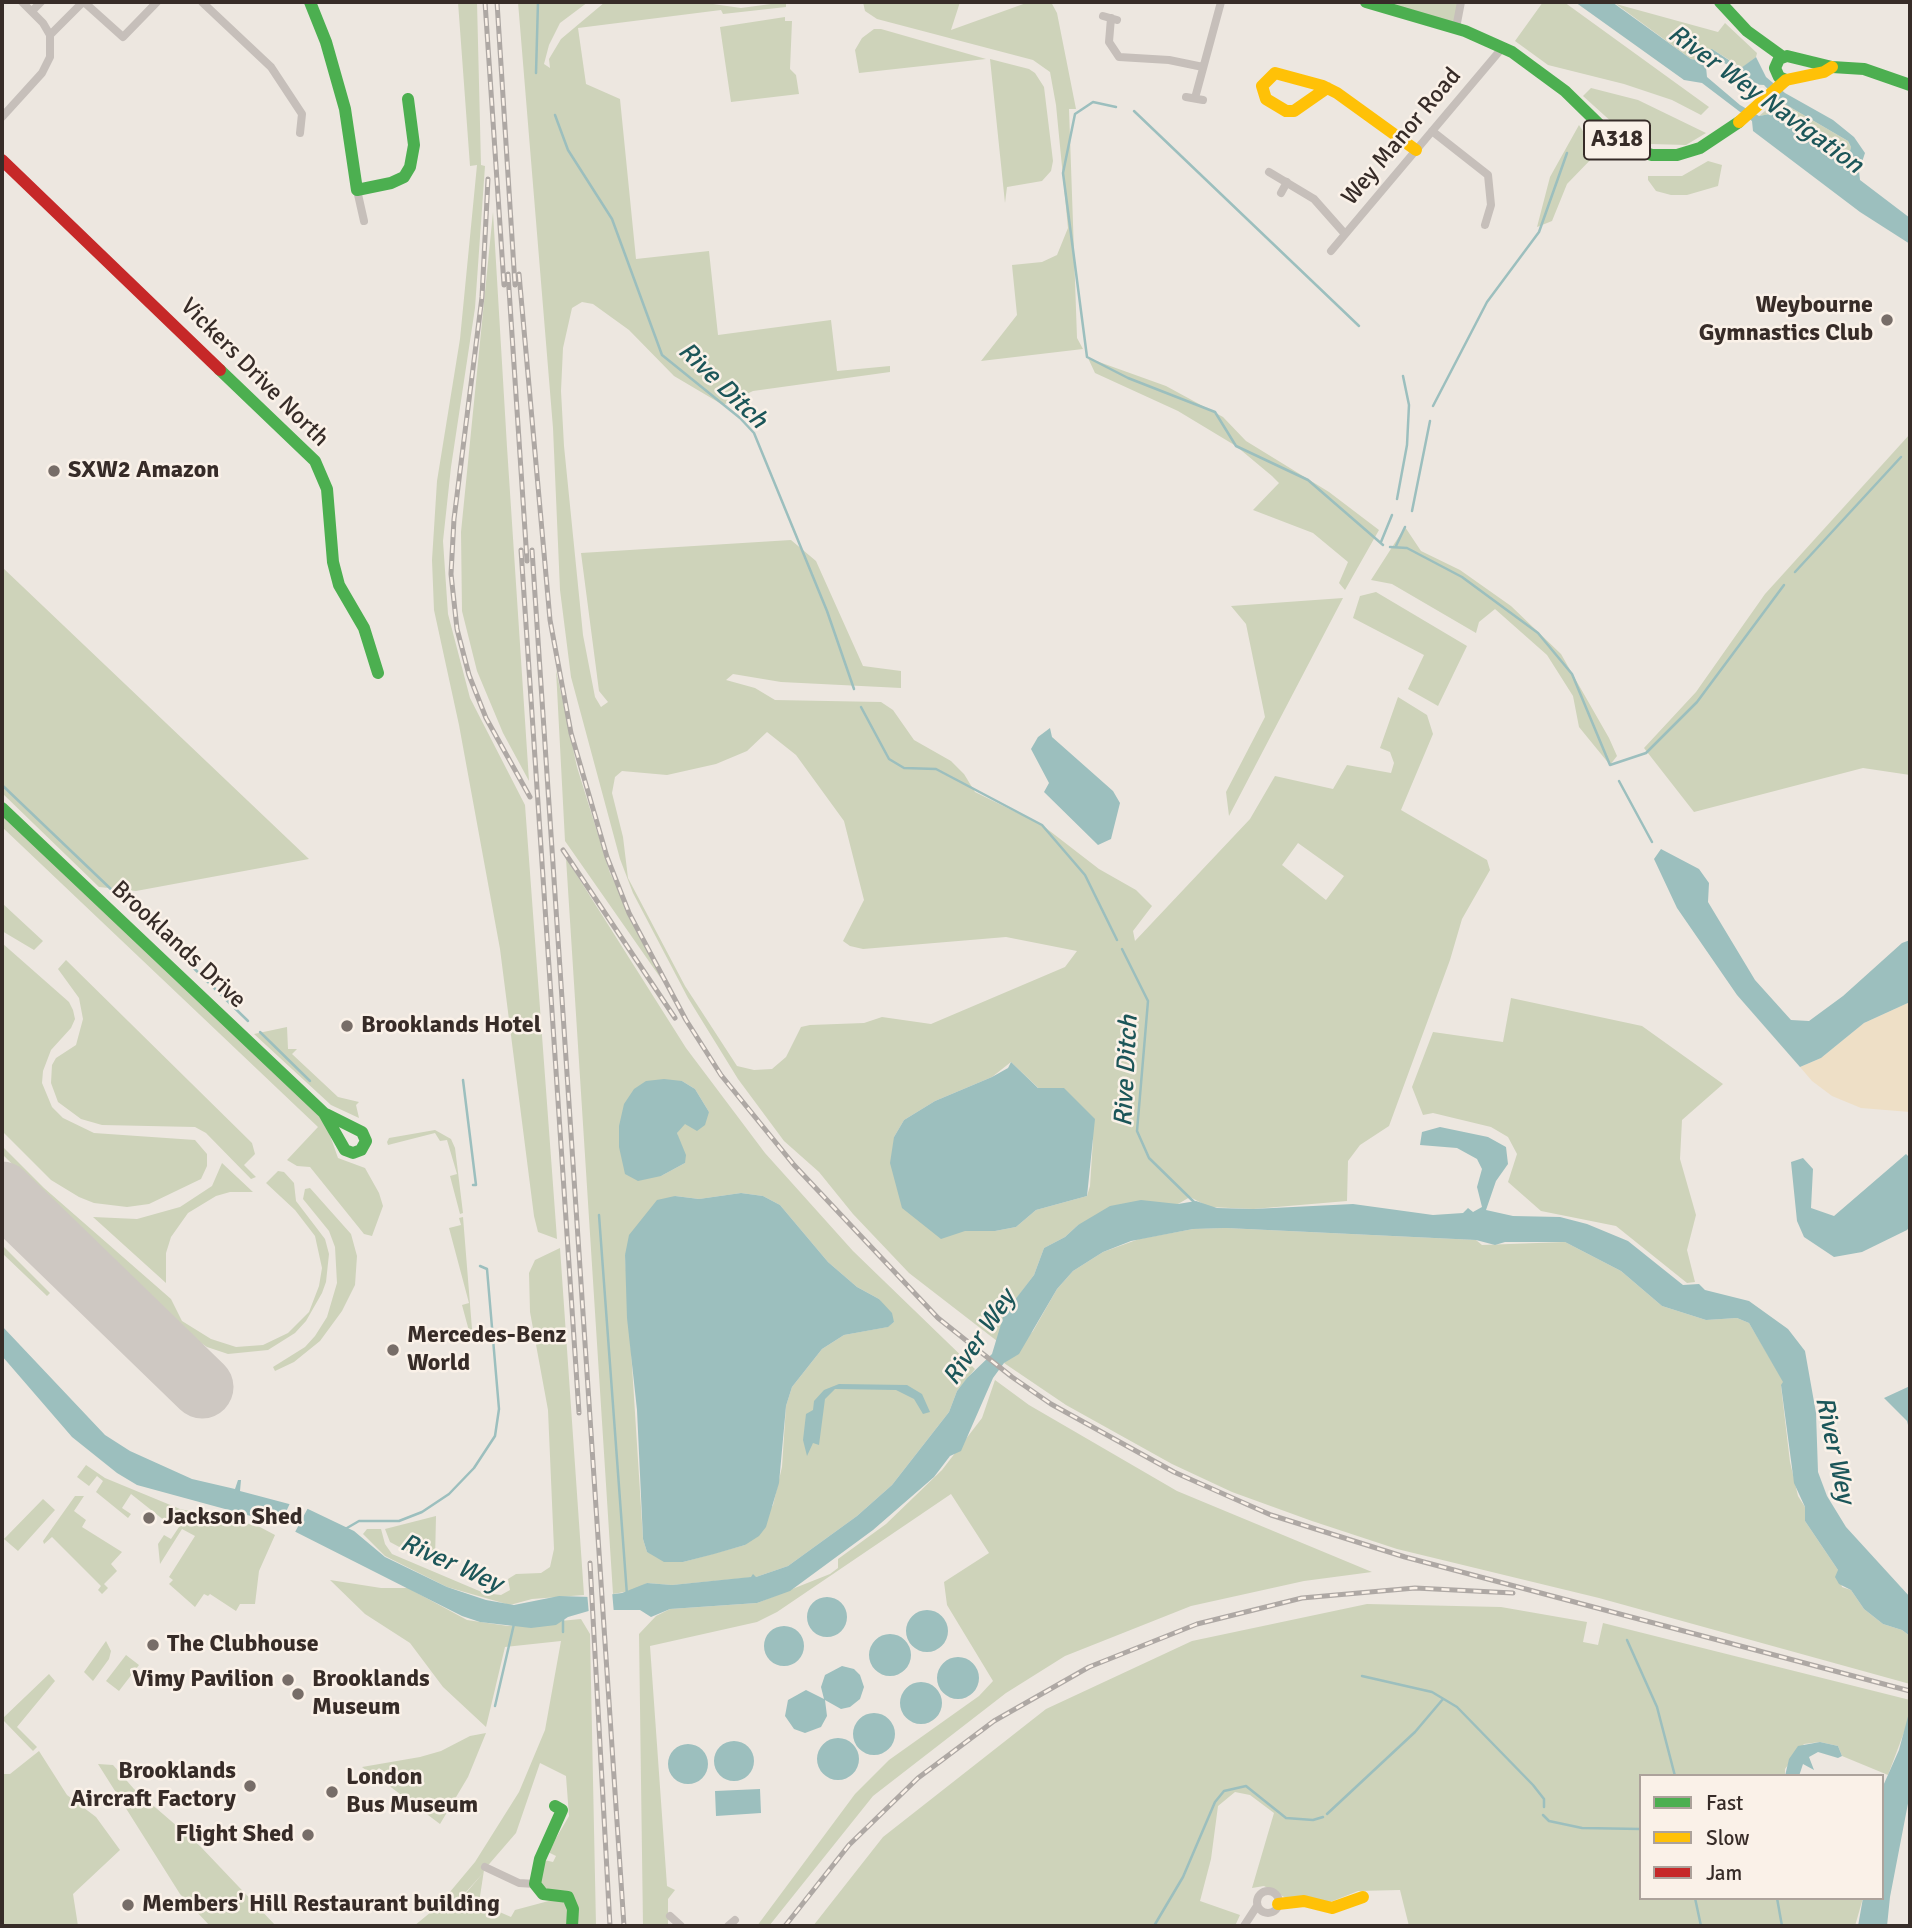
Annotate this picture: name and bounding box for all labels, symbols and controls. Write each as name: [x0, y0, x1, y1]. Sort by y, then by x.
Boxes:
water label: River Wey Navigation: [1661, 19, 1869, 181]
street label: Wey Manor Road: [1336, 63, 1468, 211]
road number: A318: [1584, 120, 1650, 160]
place label: Weybourne Gymnastics Club: [1699, 292, 1873, 348]
street label: Vickers Drive North: [174, 293, 334, 453]
marker: Weybourne Gymnastics Club: [1879, 312, 1895, 328]
water label: Rive Ditch: [671, 336, 773, 436]
place label: SXW2 Amazon: [68, 457, 219, 485]
marker: SXW2 Amazon: [46, 463, 62, 479]
street label: Brooklands Drive: [105, 875, 251, 1015]
place label: Brooklands Hotel: [361, 1012, 541, 1040]
water label: Rive Ditch: [1108, 1014, 1146, 1128]
marker: Brooklands Hotel: [339, 1018, 355, 1034]
water label: River Wey: [937, 1284, 1023, 1392]
place label: Mercedes-Benz World: [407, 1322, 566, 1378]
marker: Mercedes-Benz World: [385, 1342, 401, 1358]
water label: River Wey: [1808, 1394, 1860, 1506]
place label: Jackson Shed: [163, 1504, 303, 1532]
marker: Jackson Shed: [141, 1510, 157, 1526]
water label: River Wey: [395, 1528, 507, 1600]
place label: The Clubhouse: [167, 1631, 319, 1659]
marker: The Clubhouse: [145, 1637, 161, 1653]
place label: Vimy Pavilion: [132, 1666, 274, 1694]
place label: Brooklands Museum: [312, 1666, 430, 1722]
marker: Vimy Pavilion: [280, 1672, 296, 1688]
marker: Brooklands Museum: [290, 1686, 306, 1702]
place label: Brooklands Aircraft Factory: [71, 1758, 236, 1814]
place label: London Bus Museum: [346, 1764, 478, 1820]
legend: [1639, 1774, 1884, 1900]
marker: Brooklands Aircraft Factory: [242, 1778, 258, 1794]
marker: London Bus Museum: [324, 1784, 340, 1800]
text: Fast: [1706, 1790, 1743, 1816]
place label: Flight Shed: [175, 1821, 294, 1849]
text: Slow: [1706, 1825, 1750, 1851]
marker: Flight Shed: [300, 1827, 316, 1843]
text: Jam: [1706, 1860, 1742, 1886]
place label: Members' Hill Restaurant building: [142, 1891, 500, 1919]
marker: Members' Hill Restaurant building: [120, 1897, 136, 1913]

